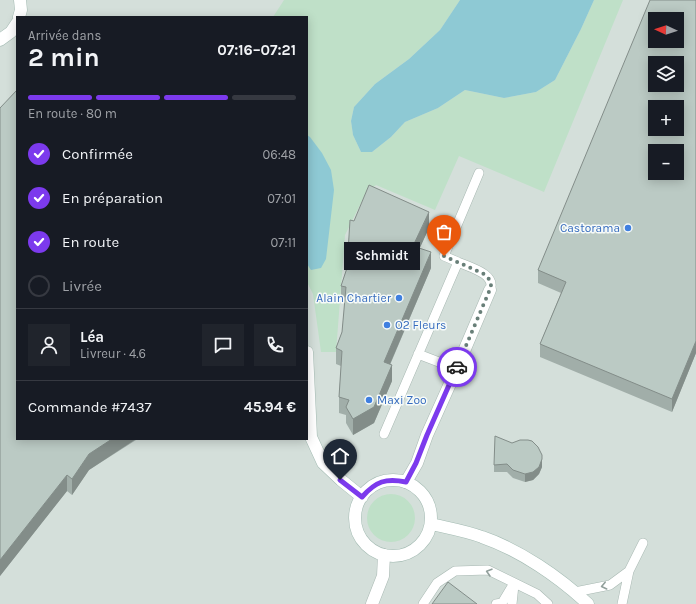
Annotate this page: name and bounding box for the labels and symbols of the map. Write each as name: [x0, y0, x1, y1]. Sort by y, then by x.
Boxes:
north arrow: [648, 12, 684, 48]
pin: [427, 215, 461, 256]
place label: Castorama: [560, 221, 620, 235]
marker: Castorama: [623, 223, 633, 233]
callout: Schmidt: [344, 242, 420, 270]
place label: Alain Chartier: [316, 291, 392, 305]
marker: Alain Chartier: [394, 293, 404, 303]
place label: O2 Fleurs: [395, 318, 446, 332]
marker: O2 Fleurs: [382, 320, 392, 330]
courier: [437, 347, 477, 387]
place label: Maxi Zoo: [377, 393, 427, 407]
marker: Maxi Zoo: [364, 395, 374, 405]
pin: [323, 439, 357, 480]
one-way arrow: [486, 568, 493, 577]
one-way arrow: [601, 582, 607, 590]

